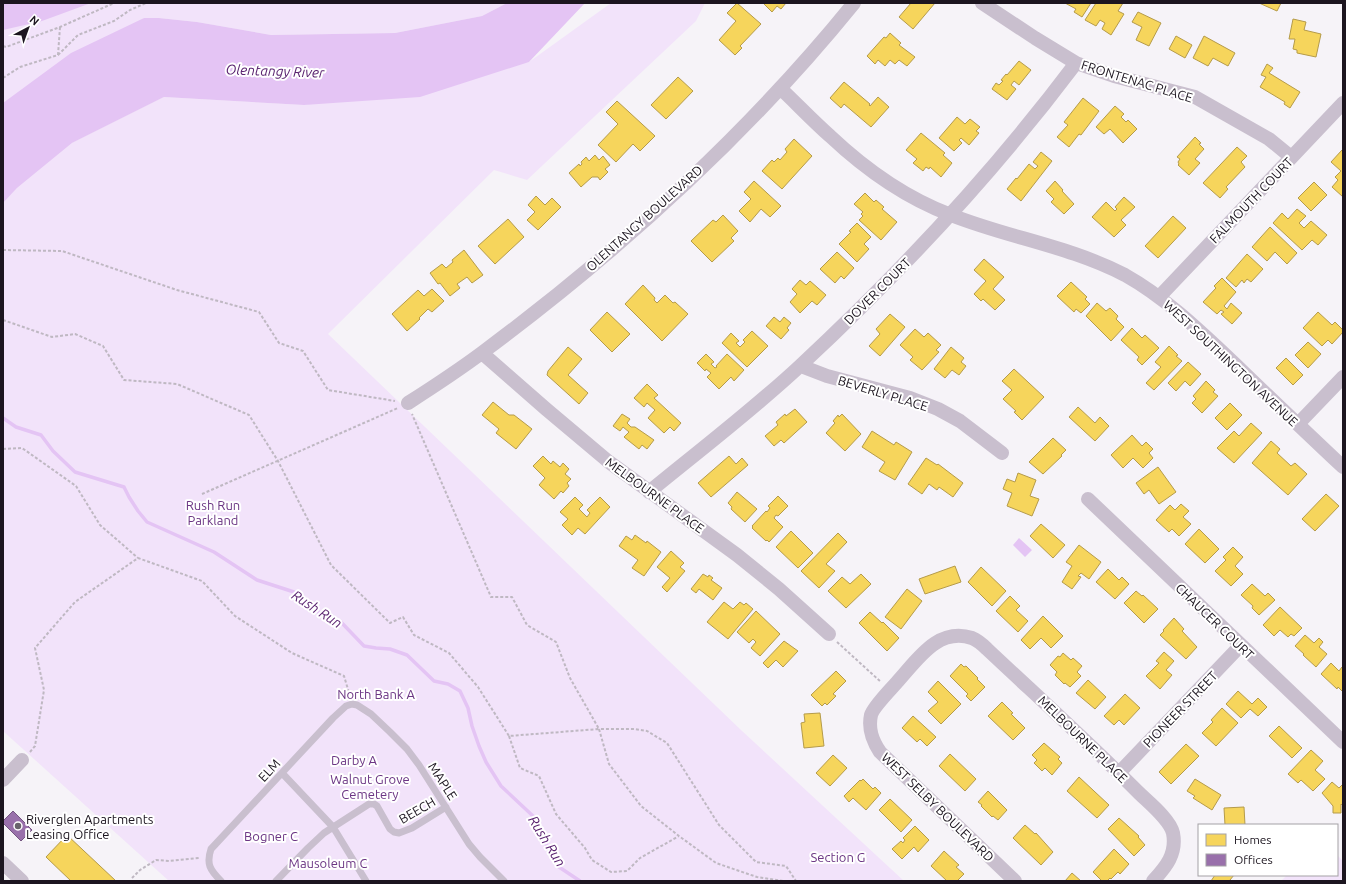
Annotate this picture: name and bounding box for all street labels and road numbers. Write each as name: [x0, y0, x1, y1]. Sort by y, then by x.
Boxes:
street label: FRONTENAC PLACE: [1080, 57, 1194, 105]
street label: FALMOUTH COURT: [1207, 154, 1295, 246]
street label: OLENTANGY BOULEVARD: [583, 162, 705, 274]
street label: DOVER COURT: [841, 255, 913, 327]
street label: WEST SOUTHINGTON AVENUE: [1161, 297, 1301, 429]
street label: BEVERLY PLACE: [836, 373, 930, 413]
street label: MELBOURNE PLACE: [603, 455, 707, 535]
street label: CHAUCER COURT: [1173, 580, 1257, 662]
street label: PIONEER STREET: [1140, 668, 1220, 750]
street label: MELBOURNE PLACE: [1036, 693, 1130, 785]
street label: WEST SELBY BOULEVARD: [879, 750, 997, 864]
street label: ELM: [255, 756, 283, 784]
street label: MAPLE: [426, 760, 460, 802]
street label: BEECH: [396, 794, 438, 826]

